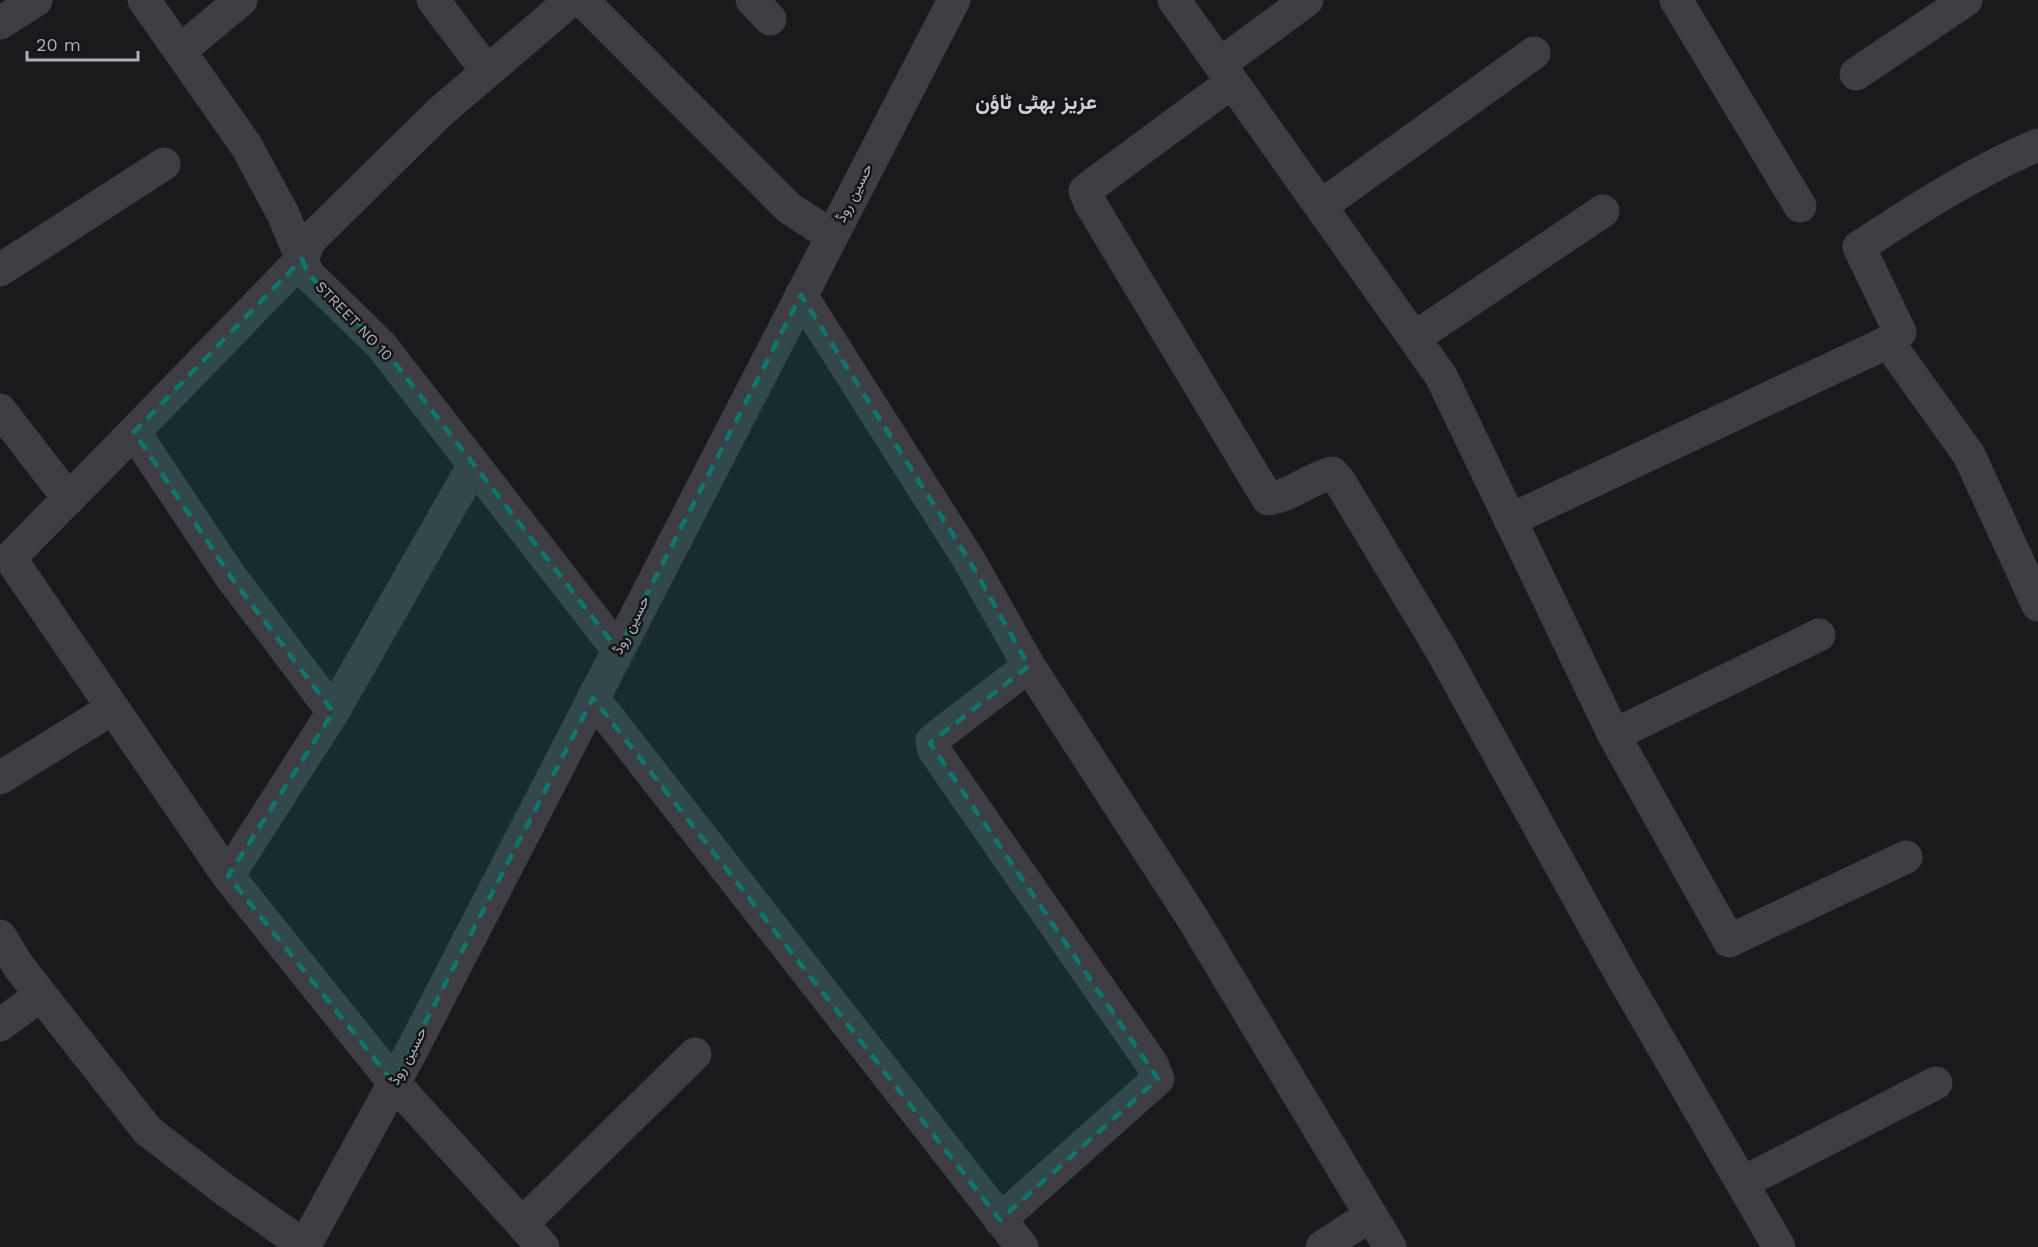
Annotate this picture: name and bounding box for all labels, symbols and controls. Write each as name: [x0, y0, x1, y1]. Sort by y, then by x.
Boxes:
scale bar: [27, 24, 138, 62]
text: 20 m: [36, 34, 81, 55]
district label: عزیز بھٹی ٹاؤن: [975, 89, 1097, 115]
street label: حسین روڈ: [832, 161, 877, 226]
street label: STREET NO 10: [312, 278, 396, 364]
street label: حسین روڈ: [609, 593, 654, 658]
street label: حسین روڈ: [385, 1024, 432, 1089]

